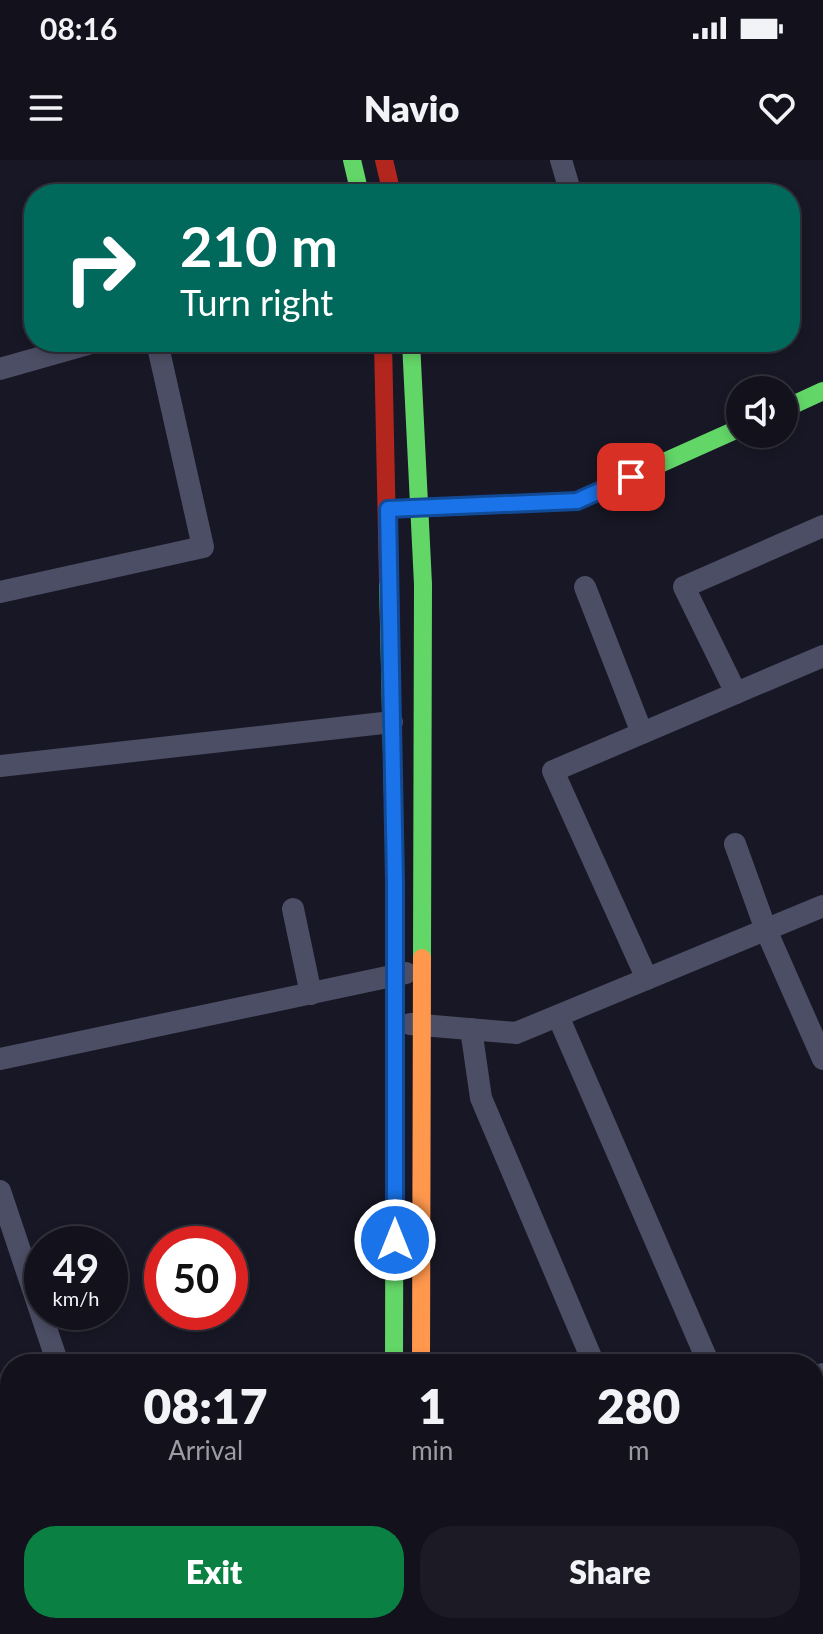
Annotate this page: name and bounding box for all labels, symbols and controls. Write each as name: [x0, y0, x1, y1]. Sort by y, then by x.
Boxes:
text: 08:16: [40, 10, 117, 46]
icon: menu: [24, 86, 68, 130]
text: Navio: [364, 86, 459, 130]
icon: heart: [755, 86, 799, 130]
text: 210 m: [180, 212, 338, 279]
icon: right: [48, 216, 152, 320]
text: Turn right: [180, 280, 333, 324]
map controls: [726, 376, 798, 448]
button: sound: [726, 376, 798, 448]
pin: [597, 443, 665, 511]
icon: arrive: [609, 455, 653, 499]
position arrow: [353, 1198, 437, 1282]
speed limit sign: 50: [144, 1226, 248, 1330]
text: 49: [53, 1244, 99, 1292]
text: km/h: [53, 1286, 99, 1310]
text: 08:17: [144, 1377, 268, 1434]
text: 1: [418, 1377, 446, 1434]
text: 280: [597, 1377, 680, 1434]
text: Arrival: [168, 1434, 243, 1466]
text: min: [411, 1434, 453, 1466]
text: m: [628, 1434, 649, 1466]
button: Exit: [24, 1526, 404, 1618]
button: Share: [420, 1526, 800, 1618]

